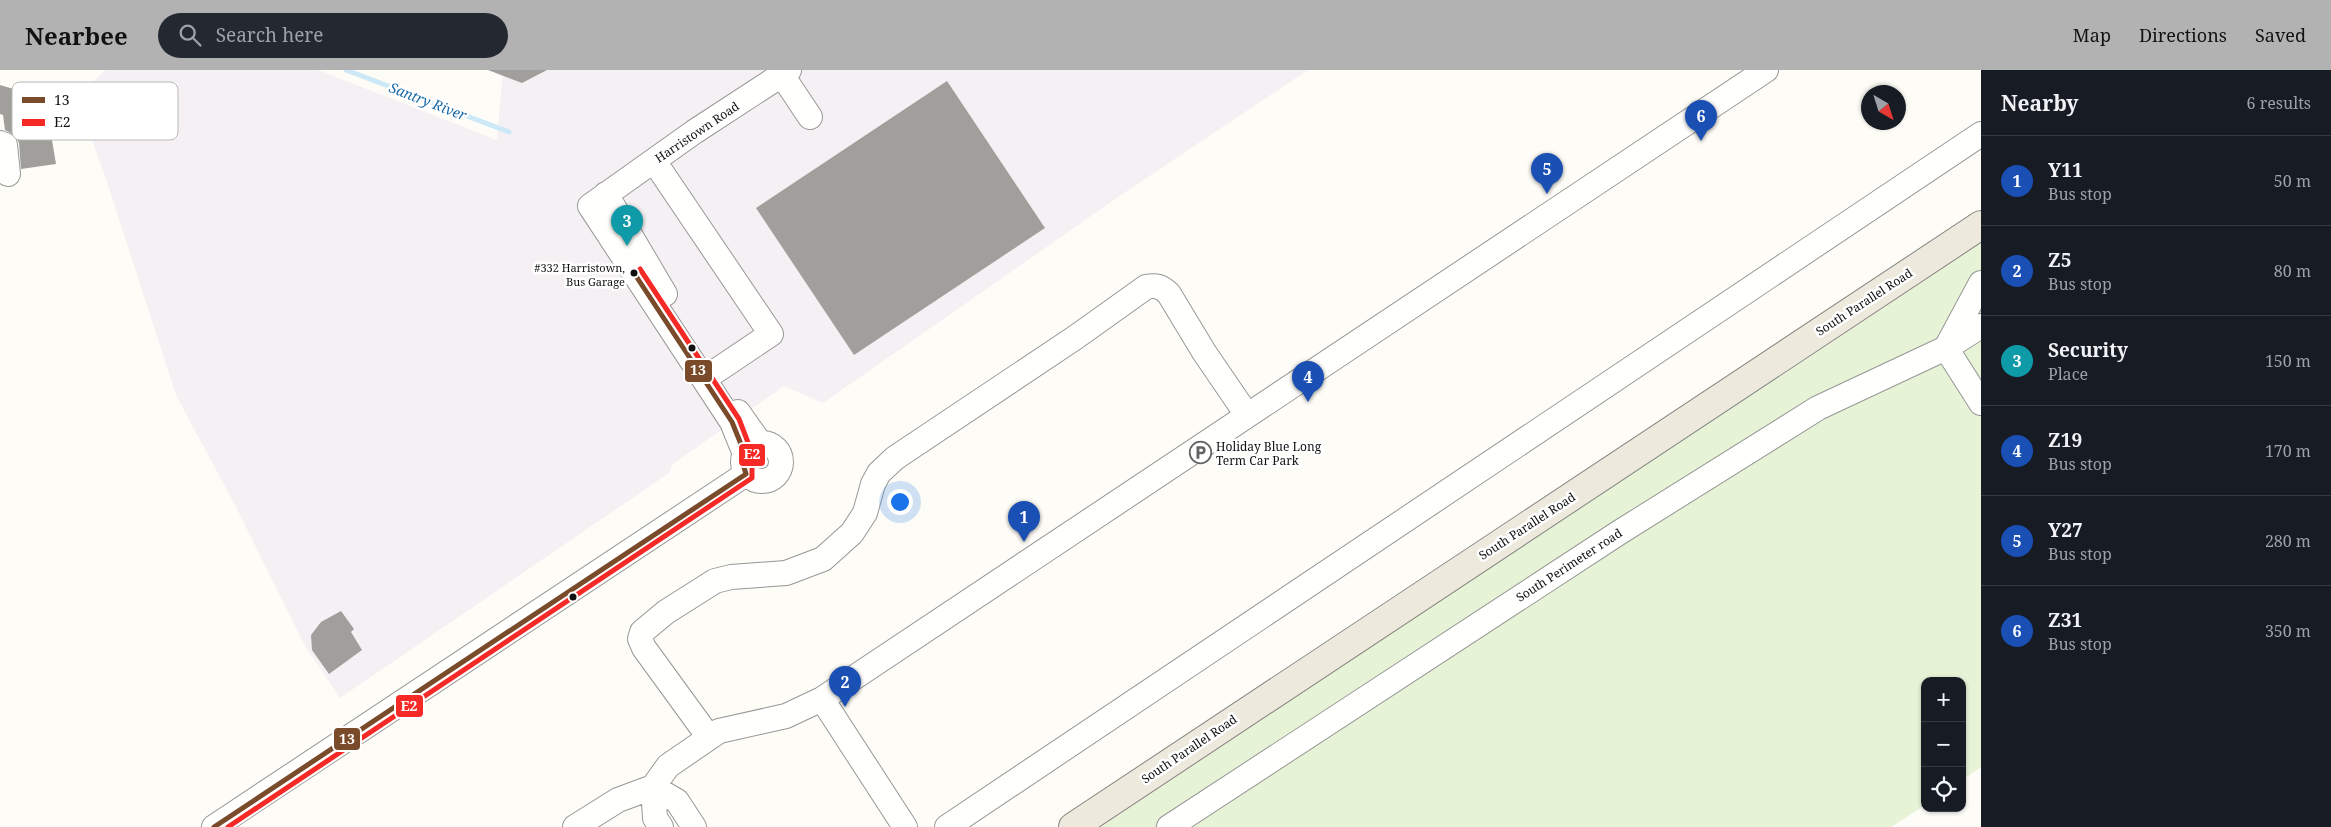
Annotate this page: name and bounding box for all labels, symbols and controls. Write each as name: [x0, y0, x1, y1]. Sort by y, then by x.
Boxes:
search box: [158, 13, 508, 58]
text: Nearbee: [25, 19, 128, 52]
icon: search: [176, 21, 204, 49]
text: Search here: [216, 22, 323, 48]
text: Map: [2073, 23, 2111, 47]
text: Directions: [2139, 23, 2227, 47]
text: Saved: [2255, 23, 2306, 47]
water label: Santry River: [387, 78, 470, 125]
legend: [12, 82, 178, 140]
north arrow: [1861, 85, 1906, 130]
text: Nearby: [2001, 89, 2079, 117]
text: 13: [54, 90, 70, 109]
text: 6 results: [2247, 92, 2311, 114]
street label: Harristown Road: [652, 97, 743, 166]
pin: 6: [1685, 100, 1717, 141]
text: E2: [54, 112, 71, 131]
pin: 5: [1531, 153, 1563, 194]
text: Y11: [2048, 157, 2083, 183]
text: 1: [2012, 170, 2022, 192]
text: 50 m: [2274, 170, 2311, 192]
text: Bus stop: [2048, 183, 2112, 205]
pin: 3: [611, 205, 643, 246]
text: Z5: [2048, 247, 2071, 273]
place label: #332 Harristown, Bus Garage: [534, 260, 625, 289]
text: 2: [2012, 260, 2022, 282]
text: 80 m: [2274, 260, 2311, 282]
street label: South Parallel Road: [1812, 264, 1916, 340]
marker: #332 Harristown, Bus Garage: [629, 268, 639, 278]
text: Bus stop: [2048, 273, 2112, 295]
text: Security: [2048, 337, 2128, 363]
unlabelled marker: [687, 343, 697, 353]
text: 3: [2012, 350, 2022, 372]
text: 150 m: [2265, 350, 2311, 372]
line badge: 13: [684, 359, 713, 383]
text: 13: [690, 360, 706, 379]
pin: 4: [1292, 361, 1324, 402]
text: Place: [2048, 363, 2088, 385]
text: Z19: [2048, 427, 2082, 453]
place label: Holiday Blue Long Term Car Park: [1216, 438, 1322, 469]
text: 4: [2012, 440, 2022, 462]
text: 170 m: [2265, 440, 2311, 462]
parking icon: Holiday Blue Long Term Car Park: [1188, 441, 1212, 465]
line badge: E2: [738, 443, 766, 467]
text: E2: [743, 444, 761, 463]
text: Bus stop: [2048, 453, 2112, 475]
street label: South Parallel Road: [1475, 488, 1579, 564]
your location: [887, 489, 913, 515]
pin: 1: [1008, 501, 1040, 542]
text: Y27: [2048, 517, 2083, 543]
street label: South Perimeter road: [1513, 524, 1626, 606]
text: 5: [2012, 530, 2022, 552]
text: 280 m: [2265, 530, 2311, 552]
text: Bus stop: [2048, 543, 2112, 565]
unlabelled marker: [568, 592, 578, 602]
text: Z31: [2048, 607, 2082, 633]
text: 6: [2012, 620, 2022, 642]
text: 350 m: [2265, 620, 2311, 642]
text: Bus stop: [2048, 633, 2112, 655]
pin: 2: [829, 666, 861, 707]
map controls: [1921, 677, 1966, 812]
button: +: [1921, 677, 1966, 722]
line badge: E2: [395, 694, 424, 718]
text: E2: [400, 696, 418, 715]
street label: South Parallel Road: [1138, 710, 1241, 787]
button: −: [1921, 722, 1966, 767]
line badge: 13: [333, 727, 361, 751]
text: 13: [339, 729, 355, 748]
button: locate: [1921, 767, 1966, 812]

